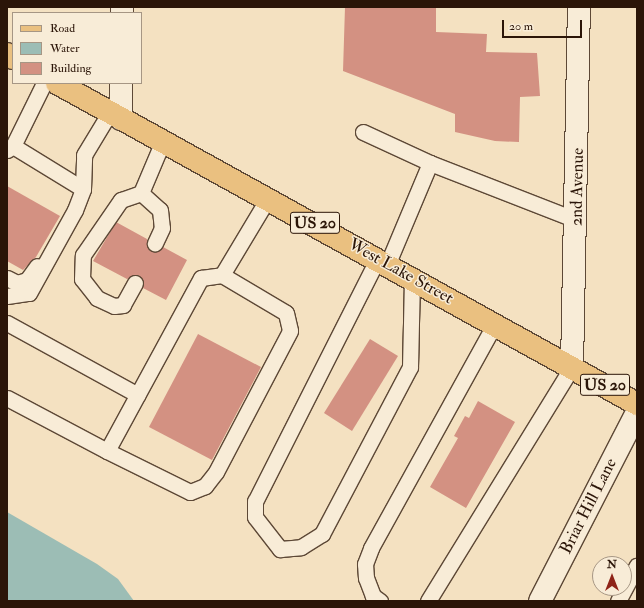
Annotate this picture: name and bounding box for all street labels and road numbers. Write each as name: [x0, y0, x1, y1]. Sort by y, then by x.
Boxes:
street label: 2nd Avenue: [566, 148, 588, 226]
road number: US 20: [290, 209, 340, 237]
street label: West Lake Street: [345, 234, 457, 308]
road number: US 20: [580, 371, 630, 399]
street label: Briar Hill Lane: [555, 455, 621, 557]

